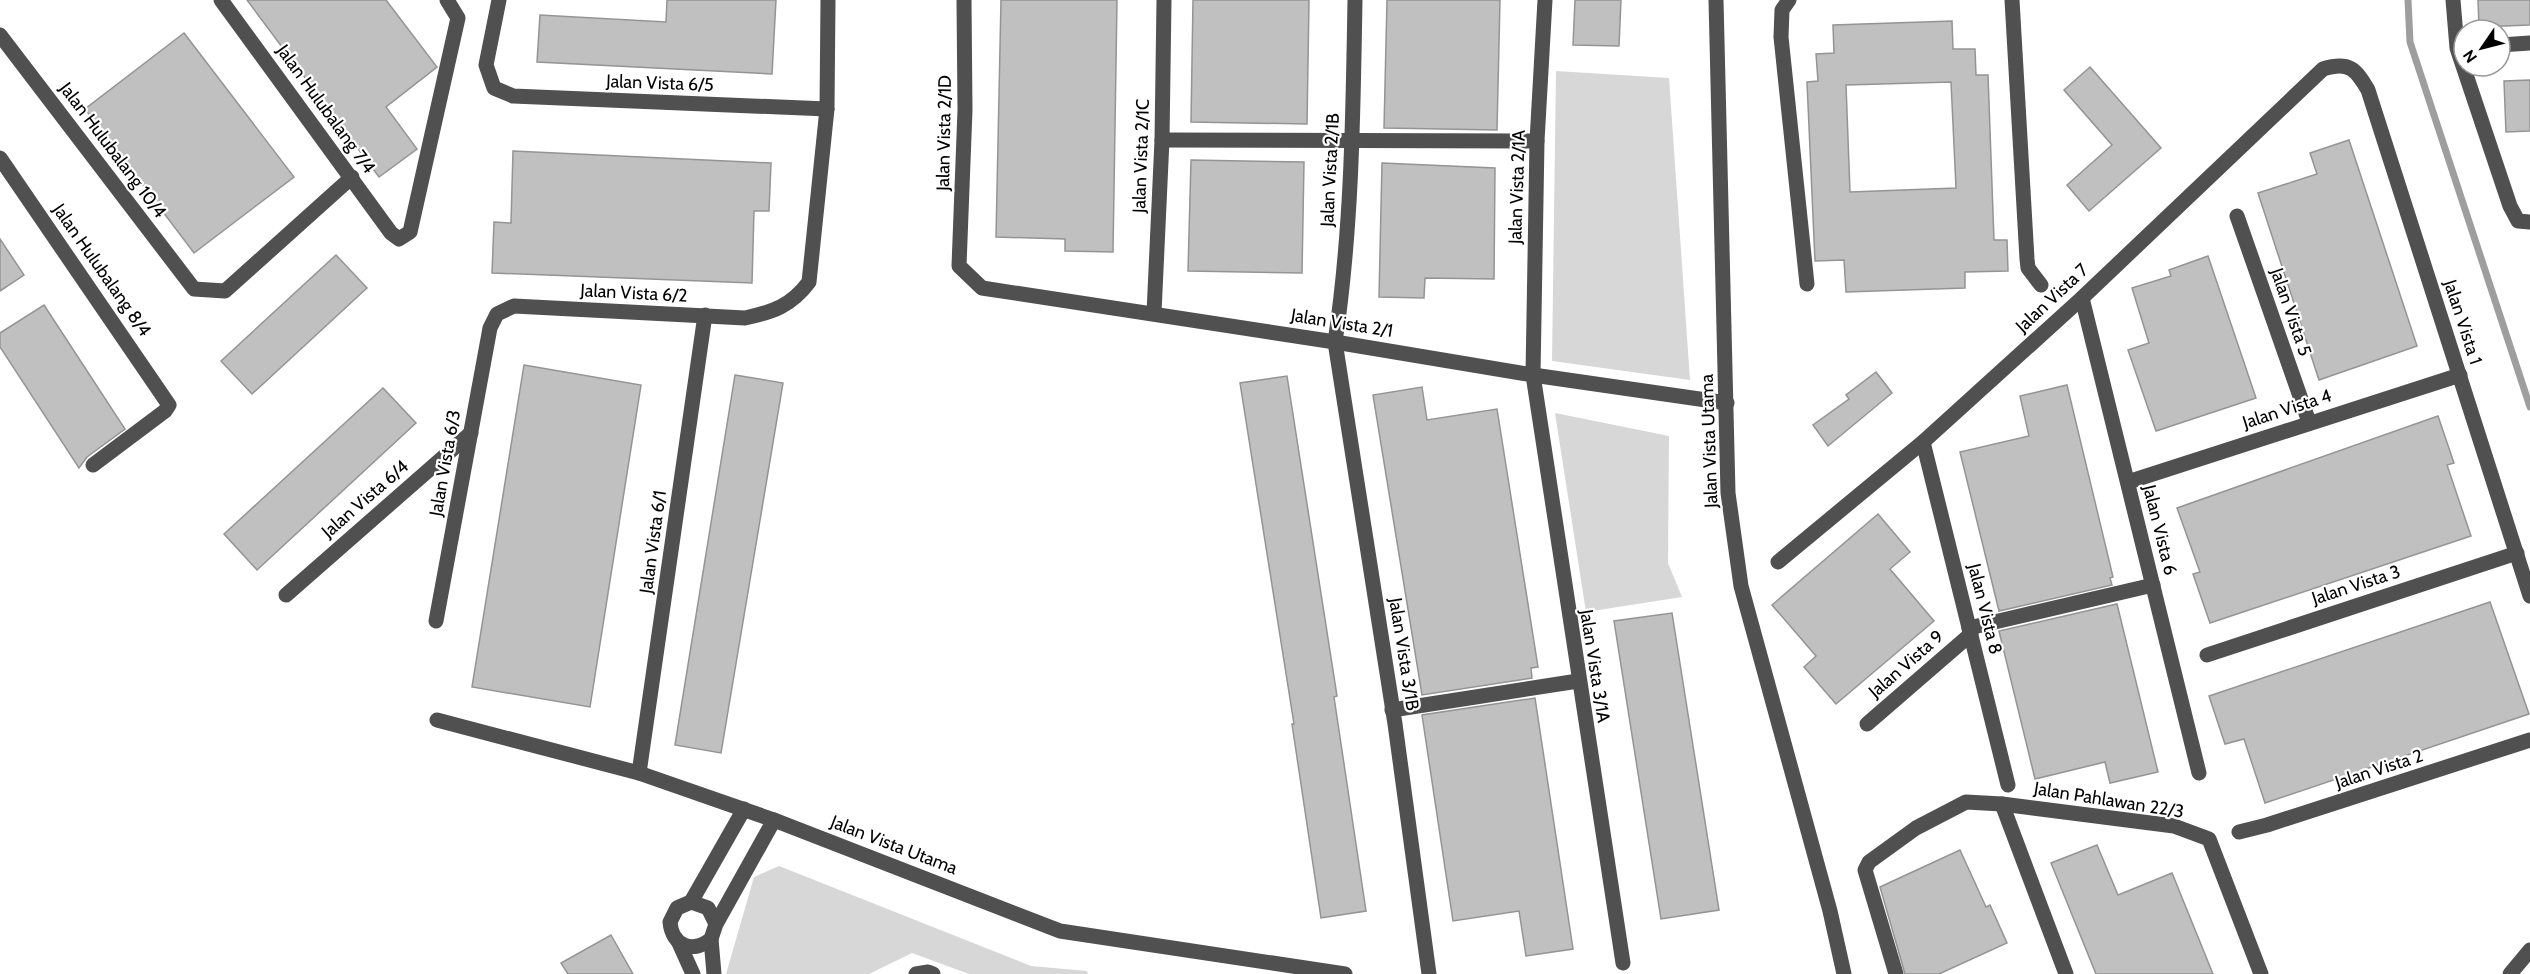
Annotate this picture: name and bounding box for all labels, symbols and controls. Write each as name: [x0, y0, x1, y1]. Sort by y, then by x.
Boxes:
north arrow: [2452, 18, 2512, 78]
street label: Jalan Hulubalang 7/4: [271, 39, 380, 178]
text: N: [2459, 46, 2481, 66]
street label: Jalan Vista 6/5: [605, 70, 714, 96]
street label: Jalan Vista 2/1D: [932, 75, 956, 192]
street label: Jalan Hulubalang 10/4: [54, 77, 171, 222]
street label: Jalan Vista 2/1C: [1128, 99, 1154, 214]
street label: Jalan Vista 2/1B: [1316, 112, 1344, 228]
street label: Jalan Vista 2/1A: [1504, 130, 1530, 245]
street label: Jalan Hulubalang 8/4: [47, 199, 156, 340]
street label: Jalan Vista 7: [2011, 259, 2093, 338]
street label: Jalan Vista 5: [2265, 264, 2316, 359]
street label: Jalan Vista 1: [2439, 276, 2487, 367]
street label: Jalan Vista 6/2: [579, 279, 688, 307]
street label: Jalan Vista 2/1: [1288, 304, 1395, 342]
street label: Jalan Vista Utama: [1696, 373, 1722, 509]
street label: Jalan Vista 4: [2239, 384, 2334, 434]
street label: Jalan Vista 6/3: [425, 408, 465, 519]
street label: Jalan Vista 6/4: [316, 455, 413, 543]
street label: Jalan Vista 6: [2138, 482, 2182, 577]
street label: Jalan Vista 6/1: [635, 489, 671, 596]
street label: Jalan Vista 8: [1963, 560, 2007, 657]
street label: Jalan Vista 3: [2308, 560, 2403, 610]
street label: Jalan Vista 3/1B: [1384, 595, 1424, 712]
street label: Jalan Vista 3/1A: [1575, 607, 1615, 724]
street label: Jalan Vista 9: [1863, 625, 1948, 703]
street label: Jalan Vista 2: [2331, 744, 2426, 794]
street label: Jalan Pahlawan 22/3: [2032, 777, 2185, 823]
street label: Jalan Vista Utama: [827, 810, 961, 879]

